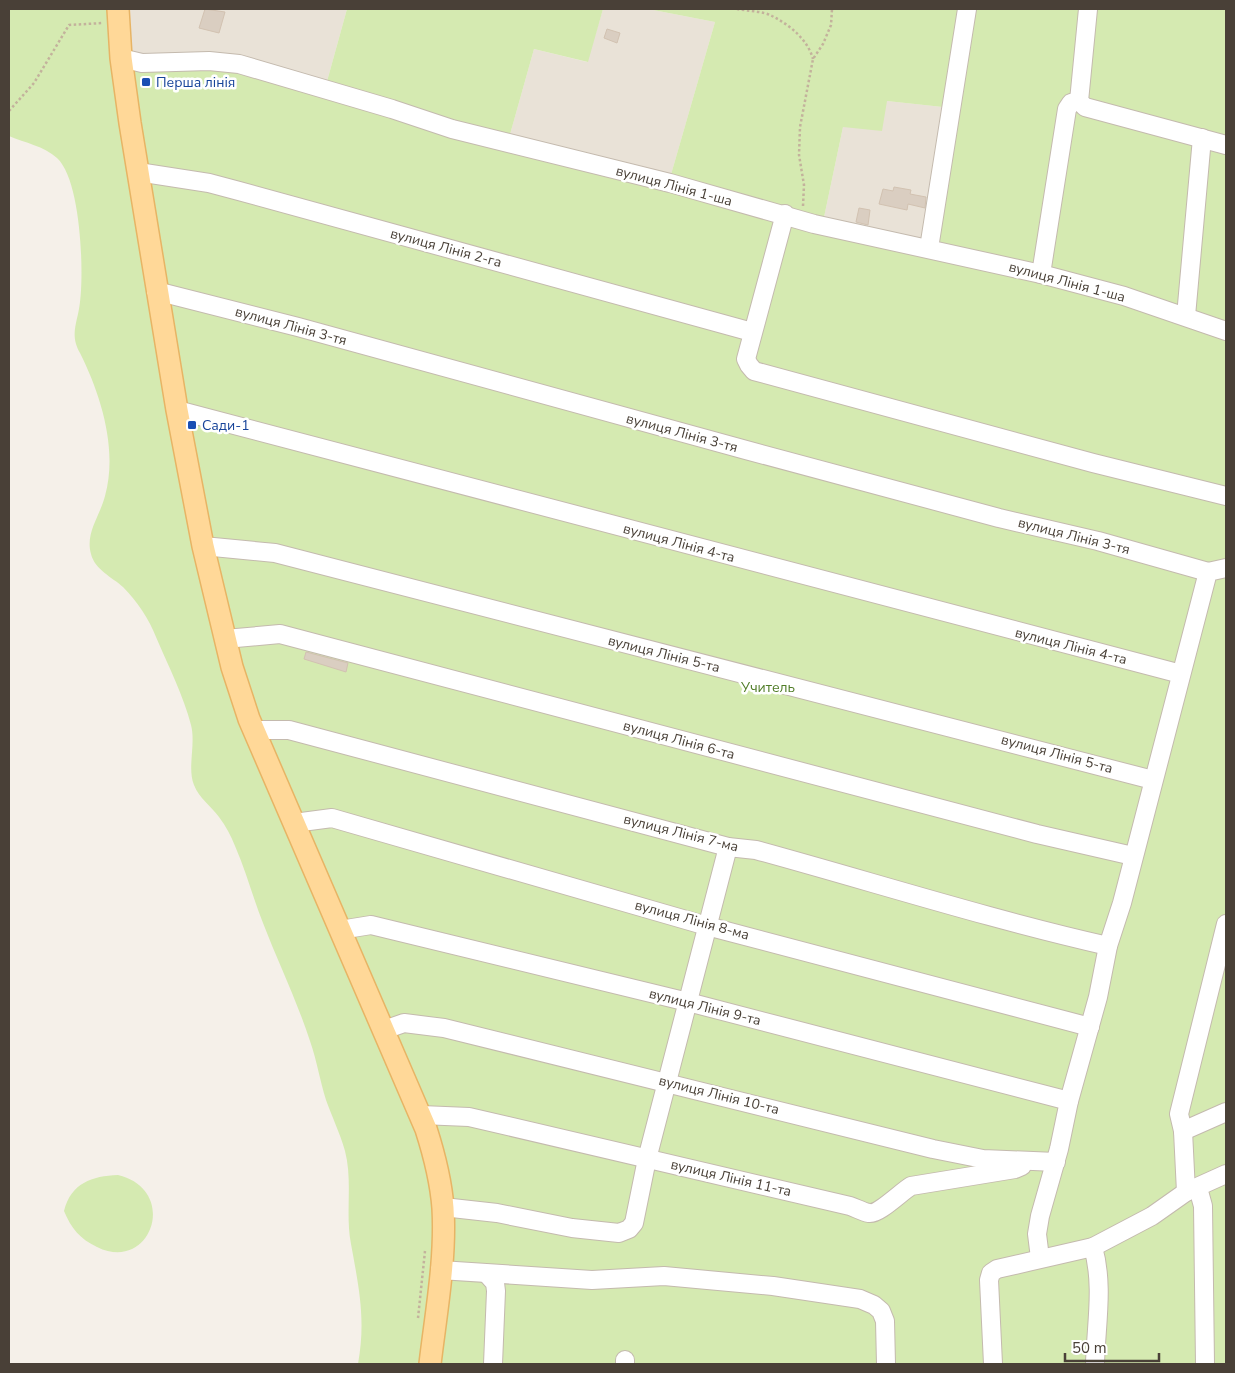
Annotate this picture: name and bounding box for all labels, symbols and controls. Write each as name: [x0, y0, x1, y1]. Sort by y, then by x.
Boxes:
place label: Перша лінія: [156, 73, 235, 92]
marker: Перша лінія: [140, 76, 152, 88]
street label: вулиця Лінія 1-ша: [614, 161, 734, 211]
street label: вулиця Лінія 2-га: [388, 224, 504, 272]
street label: вулиця Лінія 1-ша: [1007, 257, 1127, 307]
street label: вулиця Лінія 3-тя: [233, 302, 349, 350]
street label: вулиця Лінія 3-тя: [624, 409, 740, 457]
place label: Сади-1: [202, 416, 250, 435]
marker: Сади-1: [186, 419, 198, 431]
street label: вулиця Лінія 3-тя: [1016, 513, 1132, 559]
street label: вулиця Лінія 4-та: [621, 519, 737, 567]
street label: вулиця Лінія 4-та: [1013, 623, 1129, 669]
street label: вулиця Лінія 5-та: [606, 631, 722, 677]
park label: Учитель: [740, 678, 795, 697]
street label: вулиця Лінія 6-та: [621, 716, 737, 764]
street label: вулиця Лінія 5-та: [999, 730, 1115, 778]
street label: вулиця Лінія 7-ма: [621, 810, 741, 856]
street label: вулиця Лінія 8-ма: [633, 896, 751, 944]
street label: вулиця Лінія 9-та: [647, 984, 763, 1030]
street label: вулиця Лінія 10-та: [657, 1071, 781, 1119]
street label: вулиця Лінія 11-та: [669, 1155, 793, 1201]
scale bar: [1065, 1330, 1159, 1362]
text: 50 m: [1072, 1338, 1107, 1358]

